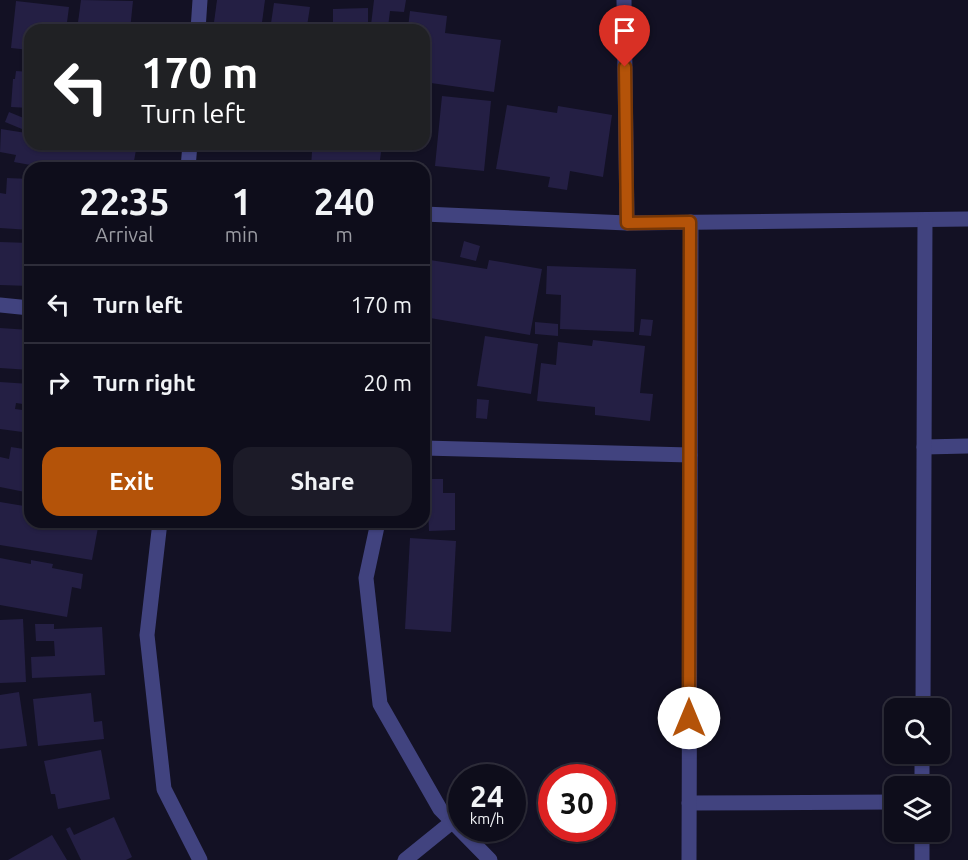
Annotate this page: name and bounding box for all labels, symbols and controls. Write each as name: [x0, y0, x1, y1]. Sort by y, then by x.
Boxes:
pin: [599, 5, 650, 67]
icon: arrive: [608, 14, 641, 47]
icon: left: [42, 48, 120, 126]
text: 170 m: [141, 49, 258, 96]
text: Turn left: [141, 98, 245, 128]
text: 22:35: [79, 181, 169, 222]
text: 1: [231, 181, 252, 222]
text: 240: [314, 181, 375, 222]
text: Arrival: [95, 223, 154, 246]
text: min: [225, 223, 258, 246]
text: m: [336, 223, 353, 246]
icon: left: [42, 288, 75, 321]
text: Turn left: [93, 292, 183, 317]
text: 170 m: [351, 292, 412, 317]
icon: right: [42, 366, 75, 399]
text: Turn right: [93, 370, 195, 395]
text: 20 m: [363, 370, 412, 395]
button: Exit: [42, 447, 221, 516]
button: Share: [233, 447, 412, 516]
position arrow: [657, 686, 721, 750]
map controls: [884, 698, 950, 842]
button: search: [884, 698, 950, 764]
speed limit sign: 30: [538, 764, 616, 842]
button: layers: [884, 776, 950, 842]
text: 24: [470, 779, 504, 813]
text: km/h: [470, 810, 504, 827]

